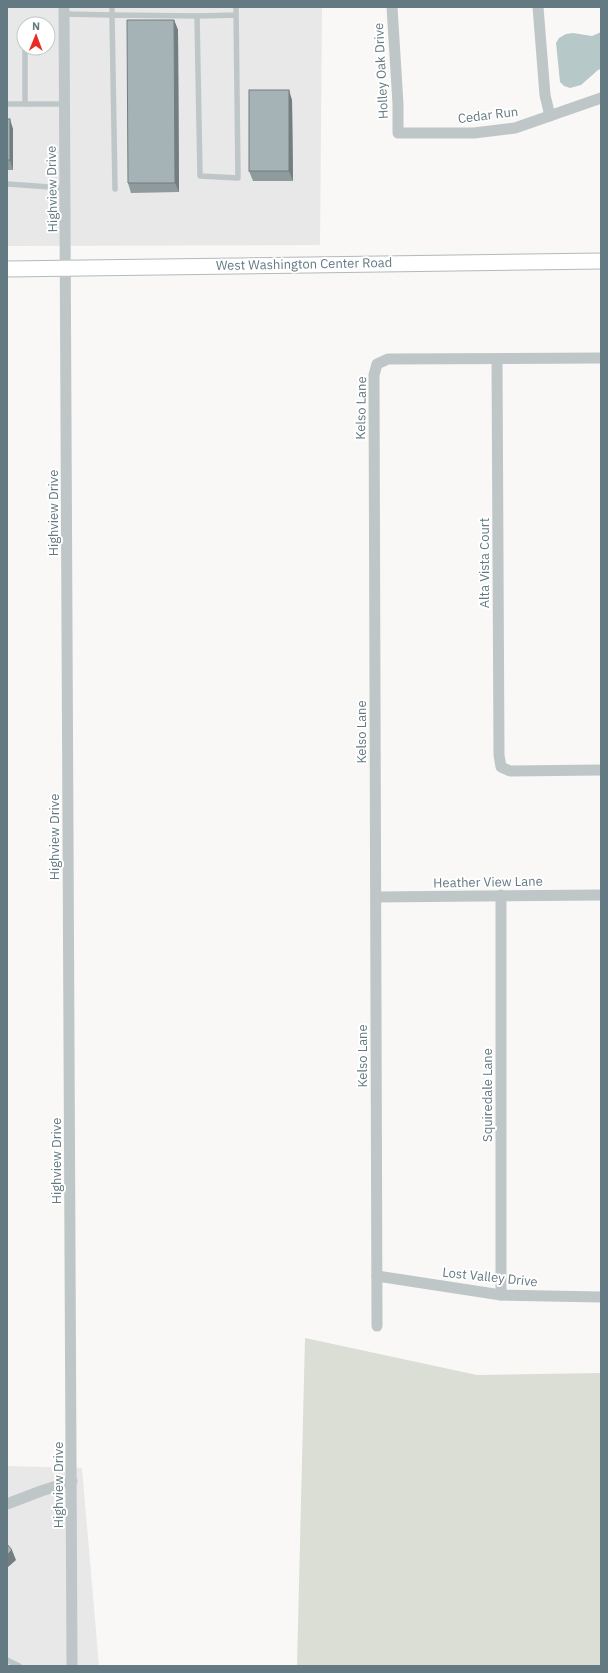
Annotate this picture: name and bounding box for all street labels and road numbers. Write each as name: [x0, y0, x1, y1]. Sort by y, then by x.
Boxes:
street label: Holley Oak Drive: [370, 22, 392, 120]
street label: Cedar Run: [457, 103, 519, 127]
street label: Highview Drive: [43, 146, 61, 232]
street label: West Washington Center Road: [216, 254, 392, 274]
street label: Kelso Lane: [352, 376, 370, 440]
street label: Highview Drive: [45, 470, 62, 556]
street label: Alta Vista Court: [476, 518, 493, 608]
street label: Kelso Lane: [353, 700, 370, 764]
street label: Highview Drive: [46, 794, 63, 880]
street label: Heather View Lane: [433, 873, 543, 891]
street label: Kelso Lane: [354, 1024, 371, 1088]
street label: Squiredale Lane: [479, 1048, 496, 1142]
street label: Highview Drive: [48, 1118, 65, 1204]
street label: Lost Valley Drive: [441, 1264, 539, 1290]
street label: Highview Drive: [50, 1442, 67, 1528]

